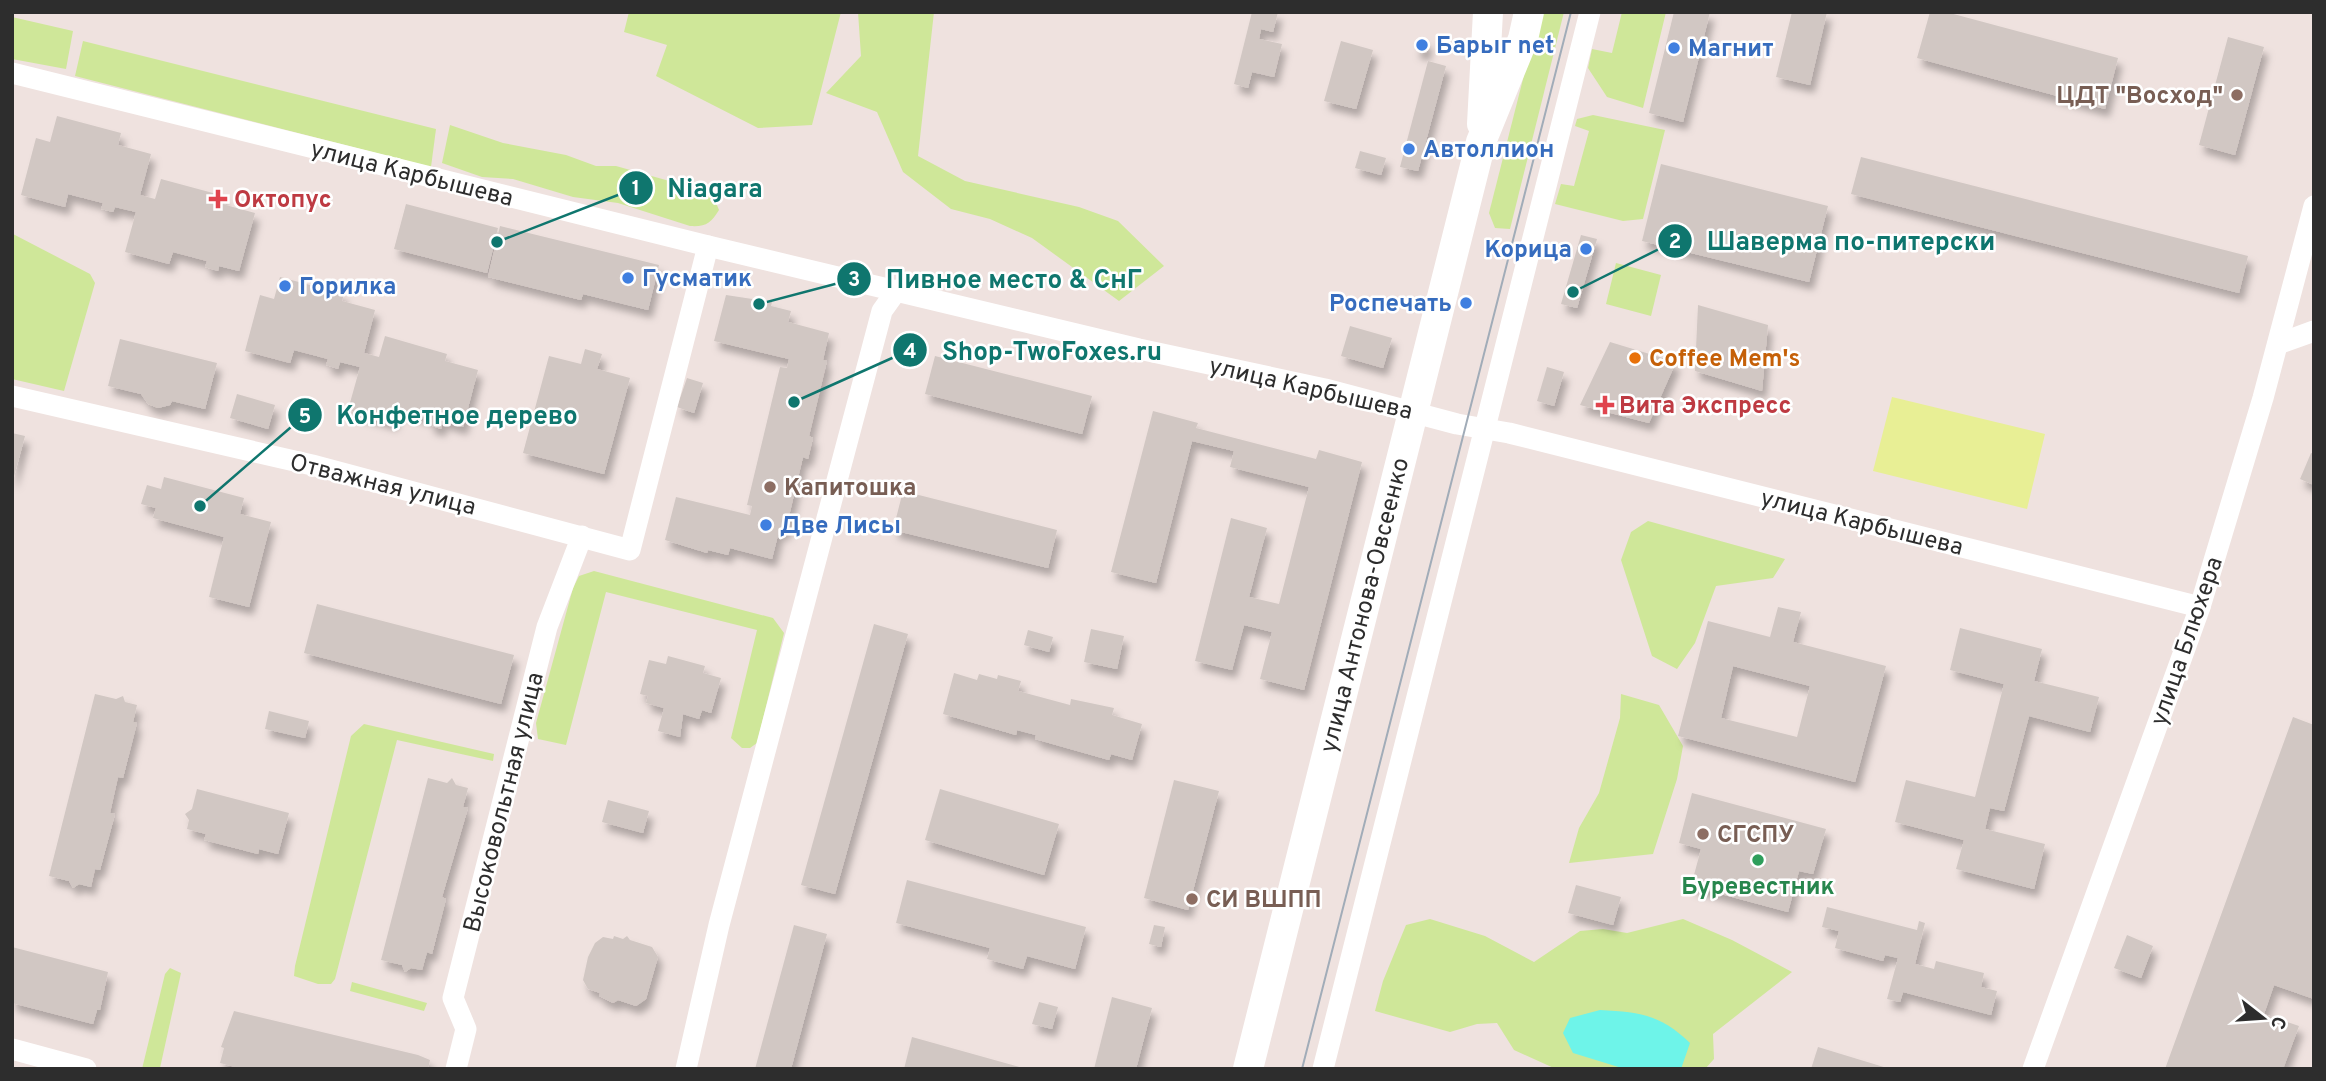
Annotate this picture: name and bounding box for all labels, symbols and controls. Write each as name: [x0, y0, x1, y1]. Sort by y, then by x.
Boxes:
place label: Барыг net: [1436, 32, 1554, 62]
place label: Магнит: [1688, 35, 1774, 65]
marker: Барыг net: [1414, 37, 1430, 53]
marker: Магнит: [1666, 40, 1682, 56]
place label: ЦДТ "Восход": [2056, 82, 2223, 112]
marker: ЦДТ "Восход": [2229, 87, 2245, 103]
street label: улица Карбышева: [307, 135, 516, 215]
place label: Автоллион: [1423, 136, 1554, 166]
marker: Автоллион: [1401, 141, 1417, 157]
callout: Niagara: [618, 164, 776, 211]
text: Niagara: [667, 174, 763, 207]
text: 1: [632, 176, 640, 203]
place label: Октопус: [234, 186, 332, 216]
marker: Октопус: [208, 189, 228, 209]
callout: Шаверма по-питерски: [1657, 217, 2009, 264]
text: Шаверма по-питерски: [1707, 227, 1995, 260]
text: 2: [1669, 229, 1681, 256]
place label: Корица: [1484, 236, 1572, 266]
marker: Корица: [1578, 241, 1594, 257]
callout: Пивное место & СнГ: [837, 255, 1156, 302]
place label: Гусматик: [642, 265, 752, 295]
text: Пивное место & СнГ: [886, 265, 1142, 298]
text: 3: [848, 267, 860, 294]
marker: Гусматик: [620, 270, 636, 286]
place label: Горилка: [299, 273, 396, 303]
marker: Горилка: [277, 278, 293, 294]
place label: Роспечать: [1329, 290, 1452, 320]
marker: Роспечать: [1458, 295, 1474, 311]
callout: Shop-TwoFoxes.ru: [892, 327, 1176, 374]
text: Shop-TwoFoxes.ru: [942, 337, 1162, 370]
text: 4: [903, 339, 917, 366]
place label: Coffee Mem's: [1649, 345, 1800, 375]
marker: Coffee Mem's: [1627, 350, 1643, 366]
street label: улица Карбышева: [1206, 352, 1415, 428]
callout: Конфетное дерево: [287, 392, 592, 439]
place label: Вита Экспресс: [1619, 392, 1792, 422]
marker: Вита Экспресс: [1597, 397, 1613, 413]
text: Конфетное дерево: [336, 401, 578, 434]
text: 5: [299, 404, 311, 431]
street label: Отважная улица: [286, 448, 479, 524]
street label: улица Антонова-Овсеенко: [1315, 455, 1417, 756]
place label: Капитошка: [784, 474, 916, 504]
marker: Капитошка: [762, 479, 778, 495]
street label: улица Карбышева: [1757, 484, 1966, 564]
place label: Две Лисы: [780, 512, 901, 542]
marker: Две Лисы: [758, 517, 774, 533]
street label: улица Блюхера: [2145, 553, 2231, 730]
street label: Высоковольтная улица: [458, 669, 552, 936]
place label: СГСПУ: [1717, 821, 1794, 851]
marker: СГСПУ: [1695, 826, 1711, 842]
marker: Буревестник: [1750, 852, 1766, 868]
place label: Буревестник: [1681, 873, 1835, 903]
place label: СИ ВШПП: [1206, 886, 1322, 916]
marker: СИ ВШПП: [1184, 891, 1200, 907]
north arrow: [2228, 983, 2298, 1053]
text: С: [2264, 1013, 2291, 1032]

